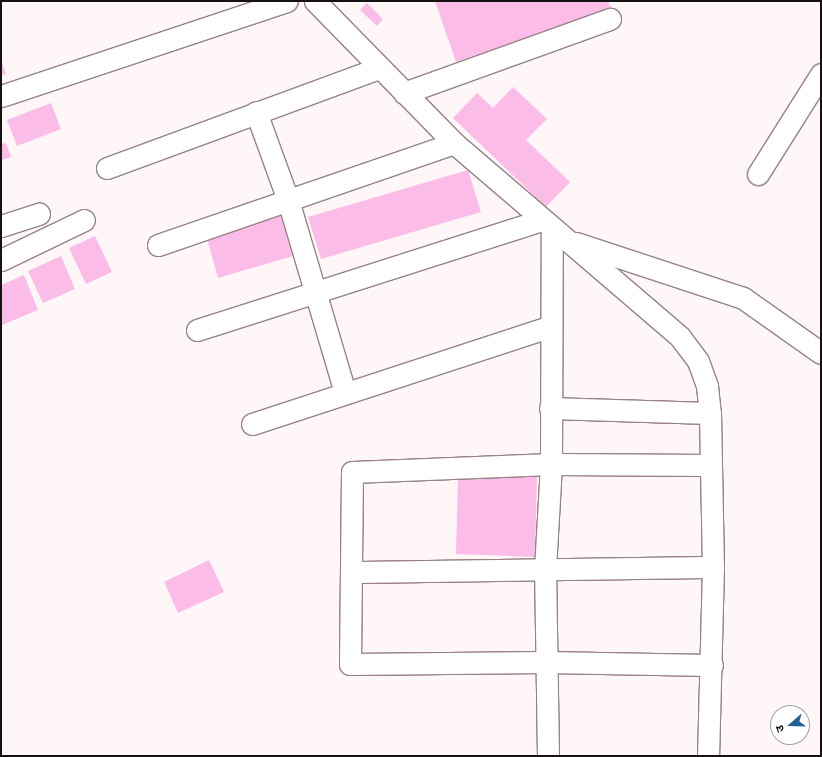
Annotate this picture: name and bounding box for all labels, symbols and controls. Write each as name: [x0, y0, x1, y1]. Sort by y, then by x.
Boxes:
north arrow: [770, 705, 810, 745]
text: उ: [772, 724, 786, 734]

